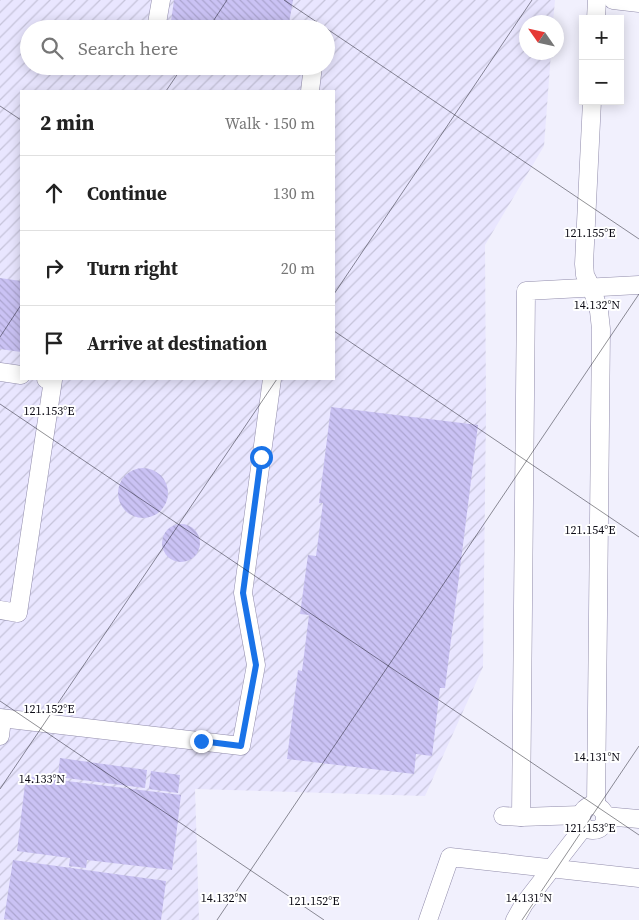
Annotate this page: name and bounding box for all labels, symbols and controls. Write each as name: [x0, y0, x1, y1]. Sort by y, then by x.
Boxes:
north arrow: [519, 15, 564, 60]
map controls: [579, 15, 624, 105]
button: +: [579, 15, 624, 60]
search box: [20, 20, 335, 75]
icon: search: [38, 34, 66, 62]
text: Search here: [78, 35, 178, 61]
button: −: [579, 60, 624, 105]
text: 2 min: [40, 108, 95, 137]
text: Walk · 150 m: [225, 112, 315, 134]
icon: ahead: [40, 179, 68, 207]
text: Continue: [87, 180, 167, 206]
text: 130 m: [273, 182, 315, 204]
text: 121.155°E: [565, 225, 615, 241]
icon: right: [40, 254, 68, 282]
text: Turn right: [87, 255, 178, 281]
text: 20 m: [281, 257, 315, 279]
text: 14.132°N: [574, 297, 620, 313]
icon: arrive: [40, 329, 68, 357]
text: Arrive at destination: [87, 330, 267, 356]
text: 121.153°E: [24, 403, 74, 419]
route start: [250, 446, 273, 469]
text: 121.154°E: [565, 522, 615, 538]
text: 121.152°E: [24, 701, 74, 717]
route end: [190, 730, 213, 753]
text: 14.131°N: [574, 749, 620, 765]
text: 14.133°N: [19, 771, 65, 787]
text: 121.153°E: [565, 820, 615, 836]
text: 14.132°N: [201, 890, 247, 906]
text: 14.131°N: [506, 890, 552, 906]
text: 121.152°E: [289, 893, 339, 909]

